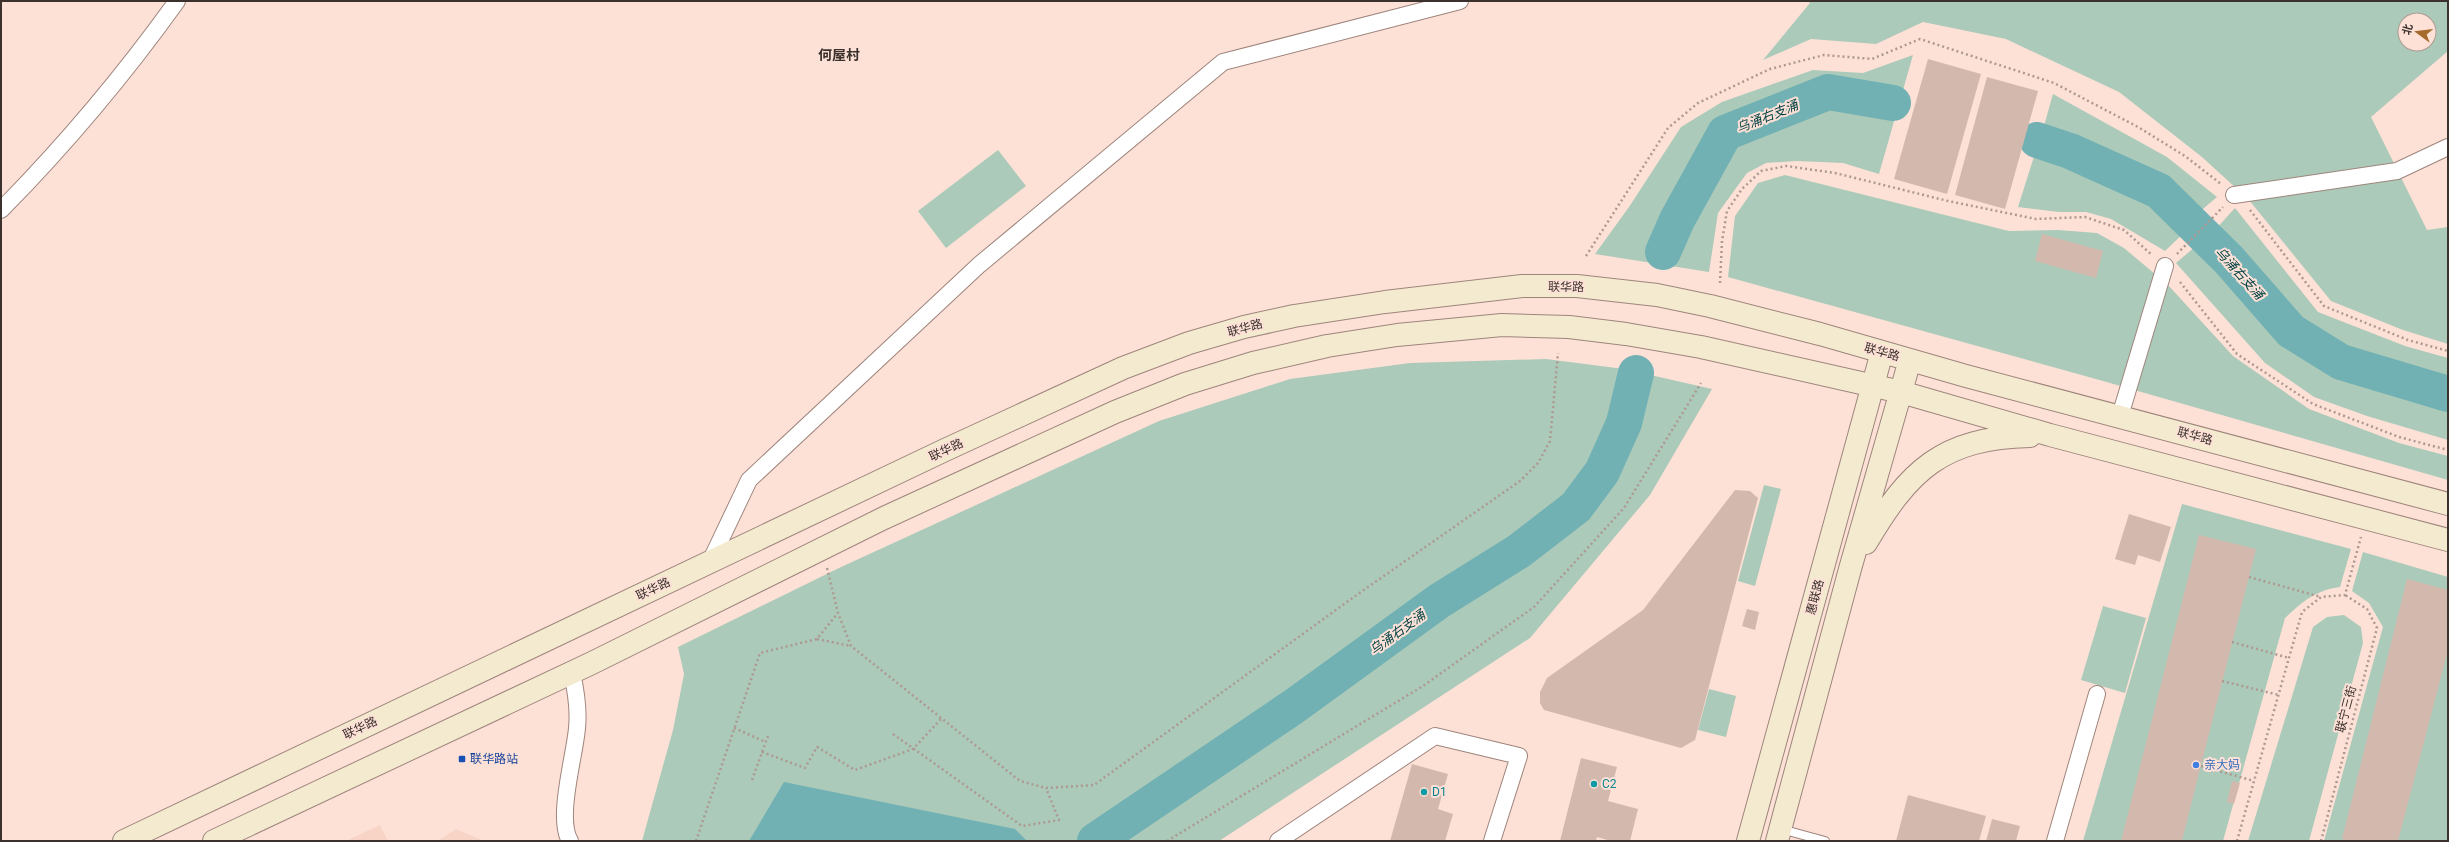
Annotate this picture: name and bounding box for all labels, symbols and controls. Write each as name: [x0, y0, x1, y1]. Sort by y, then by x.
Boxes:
north arrow: [2397, 12, 2437, 52]
text: 北: [2400, 23, 2416, 37]
district label: 何屋村: [818, 47, 860, 63]
water label: 乌涌右支涌: [1734, 97, 1802, 136]
water label: 乌涌右支涌: [2212, 244, 2268, 304]
street label: 联华路: [1548, 280, 1584, 294]
street label: 联华路: [1226, 317, 1264, 339]
street label: 联华路: [1863, 340, 1901, 364]
street label: 联华路: [2176, 425, 2214, 447]
street label: 联华路: [927, 436, 965, 464]
street label: 联华路: [634, 575, 672, 603]
street label: 惠联路: [1804, 578, 1826, 616]
water label: 乌涌右支涌: [1367, 606, 1430, 658]
street label: 联宁三街: [2333, 684, 2359, 734]
street label: 联华路: [341, 714, 379, 742]
place label: 联华路站: [470, 752, 518, 766]
marker: 联华路站: [457, 754, 467, 764]
place label: 亲大妈: [2204, 758, 2240, 772]
marker: 亲大妈: [2191, 760, 2201, 770]
place label: C2: [1602, 777, 1617, 791]
marker: C2: [1589, 779, 1599, 789]
place label: D1: [1432, 785, 1447, 799]
marker: D1: [1419, 787, 1429, 797]

